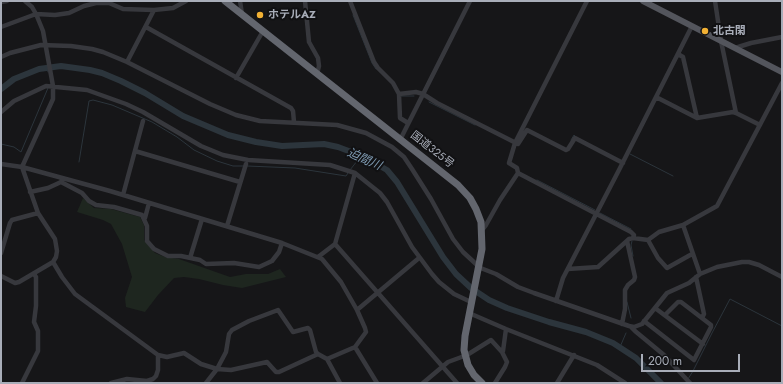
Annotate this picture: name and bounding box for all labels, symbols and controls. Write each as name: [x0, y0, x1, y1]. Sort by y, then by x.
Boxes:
place label: ホテルAZ: [268, 8, 316, 22]
marker: ホテルAZ: [255, 10, 265, 20]
place label: 北古閑: [713, 24, 746, 38]
marker: 北古閑: [700, 26, 710, 36]
street label: 国道325号: [408, 129, 456, 171]
water label: 迫間川: [345, 146, 383, 174]
scale bar: [643, 346, 742, 372]
text: 200 m: [648, 352, 682, 370]

